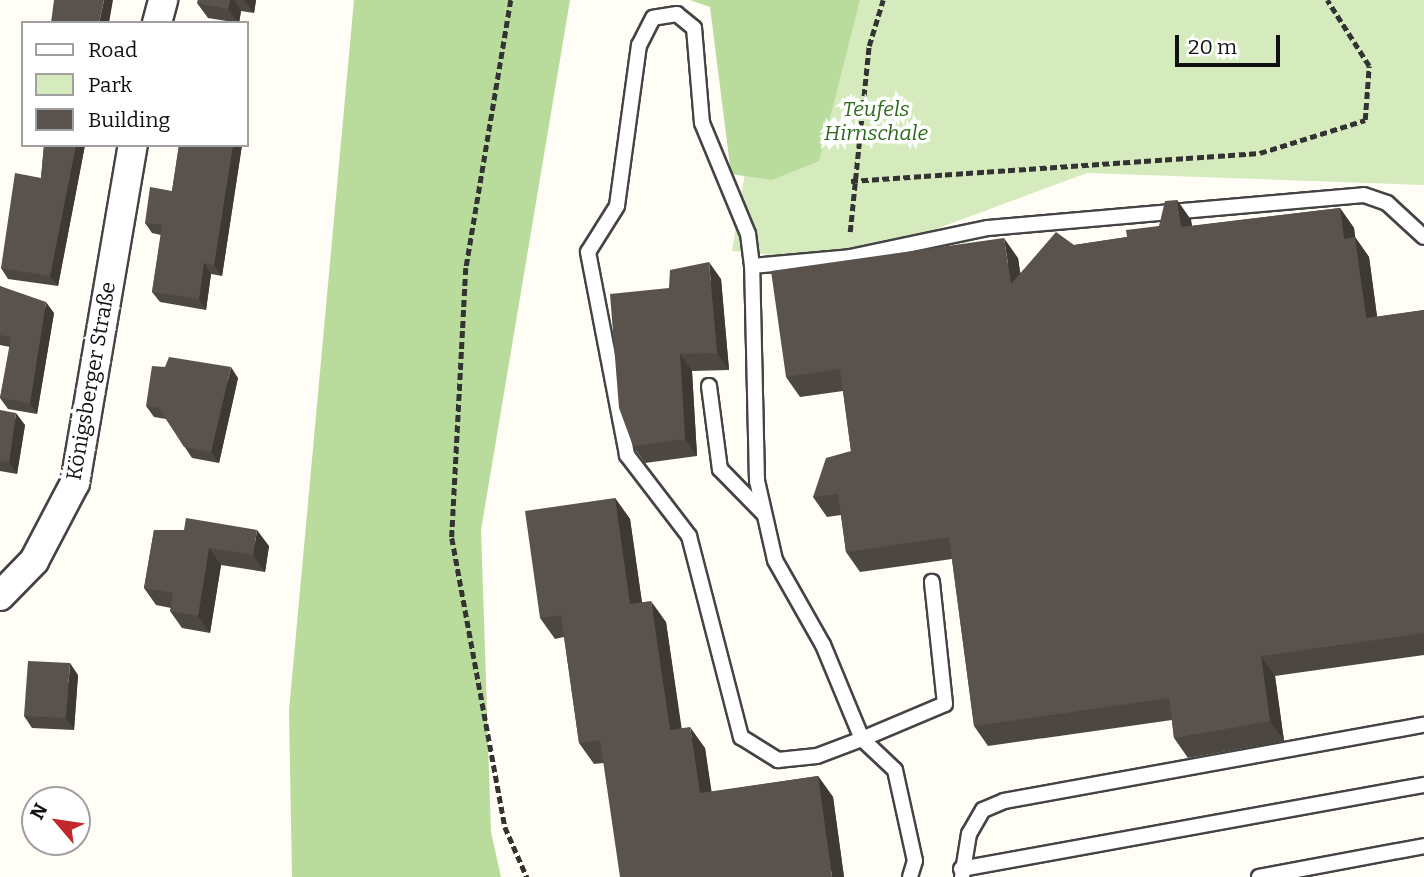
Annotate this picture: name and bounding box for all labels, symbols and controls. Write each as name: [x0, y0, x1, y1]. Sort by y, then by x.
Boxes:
legend: [21, 21, 248, 147]
scale bar: [1179, 21, 1284, 65]
text: 20 m: [1188, 34, 1237, 60]
text: Road: [88, 37, 137, 63]
text: Park: [88, 72, 132, 98]
park label: Teufels Hirnschale: [824, 96, 928, 146]
text: Building: [88, 107, 170, 133]
street label: Königsberger Straße: [61, 280, 121, 482]
north arrow: [21, 786, 91, 856]
text: N: [25, 800, 53, 824]

